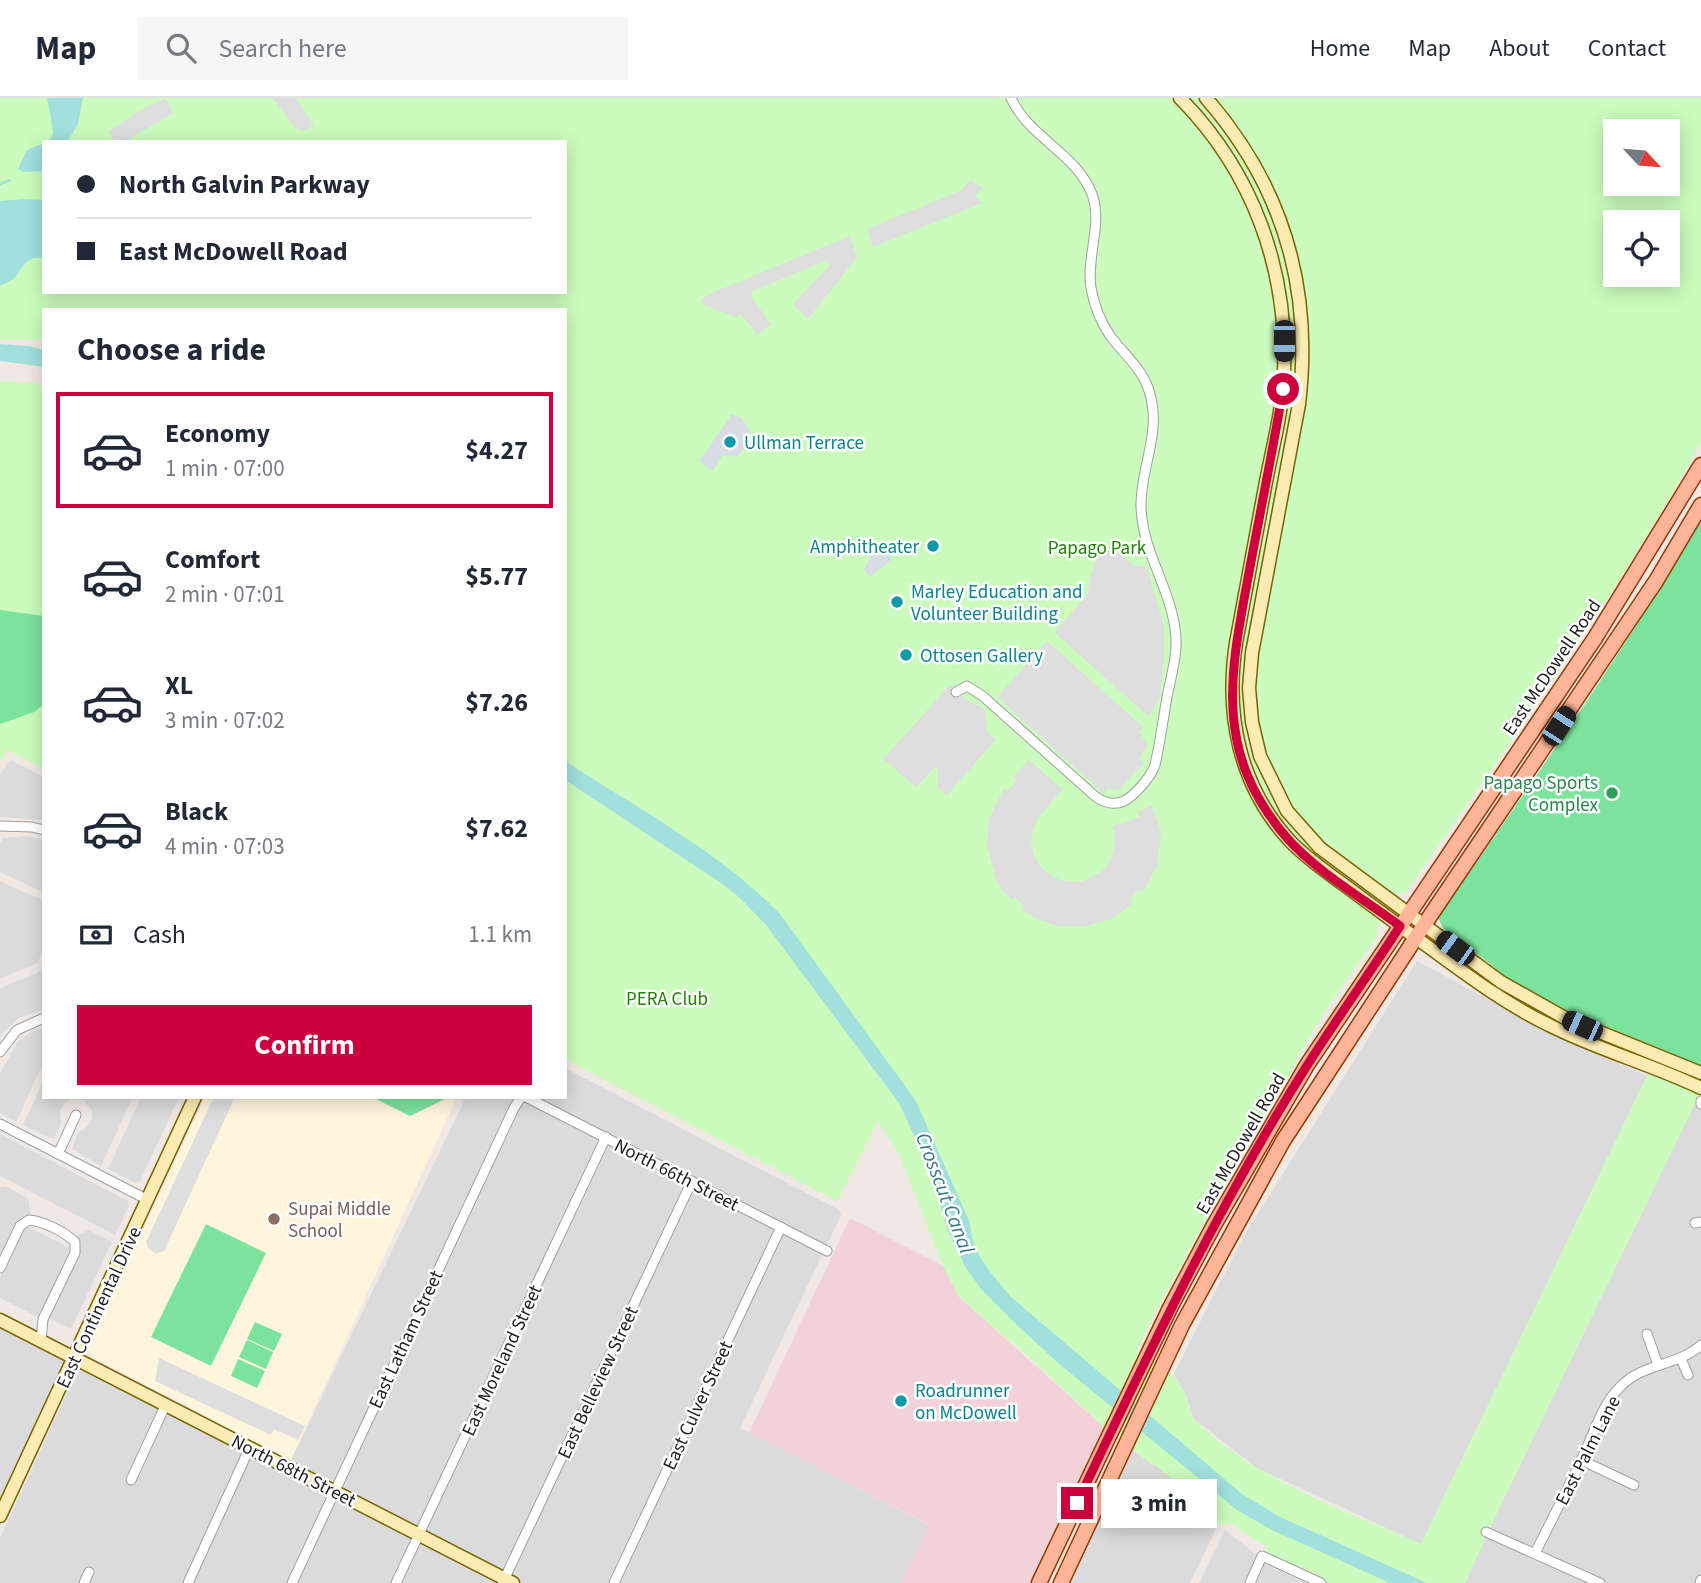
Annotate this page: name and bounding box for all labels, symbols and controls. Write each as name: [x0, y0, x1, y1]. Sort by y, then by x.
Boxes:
search box: [138, 17, 628, 80]
text: Map: [35, 25, 96, 72]
icon: search: [162, 29, 200, 67]
text: Search here: [218, 30, 347, 67]
text: Home: [1310, 31, 1370, 66]
text: Map: [1408, 31, 1451, 66]
text: About: [1489, 31, 1550, 66]
text: Contact: [1588, 31, 1666, 66]
north arrow: [1603, 119, 1680, 196]
map controls: [1603, 119, 1680, 287]
text: North Galvin Parkway: [119, 166, 370, 203]
button: locate: [1603, 210, 1680, 287]
text: East McDowell Road: [119, 233, 348, 270]
car: [1274, 320, 1295, 362]
text: Choose a ride: [77, 327, 266, 373]
route start: [1267, 373, 1299, 405]
text: Economy: [165, 415, 270, 452]
icon: car: [81, 419, 144, 482]
place label: Ullman Terrace: [744, 430, 864, 457]
text: $4.27: [465, 432, 528, 469]
marker: Ullman Terrace: [722, 434, 738, 450]
text: 1 min · 07:00: [165, 452, 285, 485]
place label: Amphitheater: [810, 534, 919, 561]
park label: Papago Park: [1048, 535, 1147, 562]
marker: Amphitheater: [925, 538, 941, 554]
text: Comfort: [165, 541, 260, 578]
icon: car: [81, 545, 144, 608]
text: $5.77: [465, 558, 528, 595]
text: 2 min · 07:01: [165, 578, 285, 611]
place label: Marley Education and Volunteer Building: [911, 579, 1083, 628]
marker: Marley Education and Volunteer Building: [889, 594, 905, 610]
street label: East McDowell Road: [1497, 594, 1608, 741]
place label: Ottosen Gallery: [920, 643, 1043, 670]
marker: Ottosen Gallery: [898, 647, 914, 663]
text: XL: [165, 667, 193, 704]
icon: car: [81, 671, 144, 734]
text: $7.26: [465, 684, 528, 721]
car: [1539, 703, 1580, 749]
text: 3 min · 07:02: [165, 704, 285, 737]
place label: Papago Sports Complex: [1483, 770, 1599, 819]
marker: Papago Sports Complex: [1604, 785, 1620, 801]
text: Black: [165, 793, 228, 830]
icon: car: [81, 797, 144, 860]
text: $7.62: [465, 810, 528, 847]
text: 4 min · 07:03: [165, 830, 285, 863]
icon: cash: [77, 916, 115, 954]
text: Cash: [133, 916, 186, 953]
text: 1.1 km: [468, 918, 532, 951]
car: [1432, 927, 1479, 969]
park label: PERA Club: [626, 986, 708, 1013]
button: Confirm: [77, 1005, 532, 1085]
car: [1559, 1008, 1606, 1044]
street label: East McDowell Road: [1190, 1068, 1293, 1219]
water label: Crosscut Canal: [908, 1128, 982, 1259]
street label: North 66th Street: [609, 1132, 744, 1219]
place label: Supai Middle School: [288, 1196, 391, 1245]
marker: Supai Middle School: [266, 1211, 282, 1227]
street label: East Continental Drive: [50, 1222, 149, 1393]
street label: East Latham Street: [363, 1266, 450, 1413]
street label: East Moreland Street: [455, 1280, 550, 1441]
street label: East Belleview Street: [551, 1301, 646, 1463]
street label: East Culver Street: [657, 1336, 740, 1475]
place label: Roadrunner on McDowell: [915, 1378, 1017, 1427]
street label: East Palm Lane: [1549, 1391, 1628, 1510]
marker: Roadrunner on McDowell: [893, 1393, 909, 1409]
street label: North 68th Street: [226, 1428, 361, 1515]
callout: 3 min: [1102, 1478, 1217, 1528]
route end: [1061, 1487, 1093, 1519]
text: 3 min: [1131, 1487, 1187, 1520]

